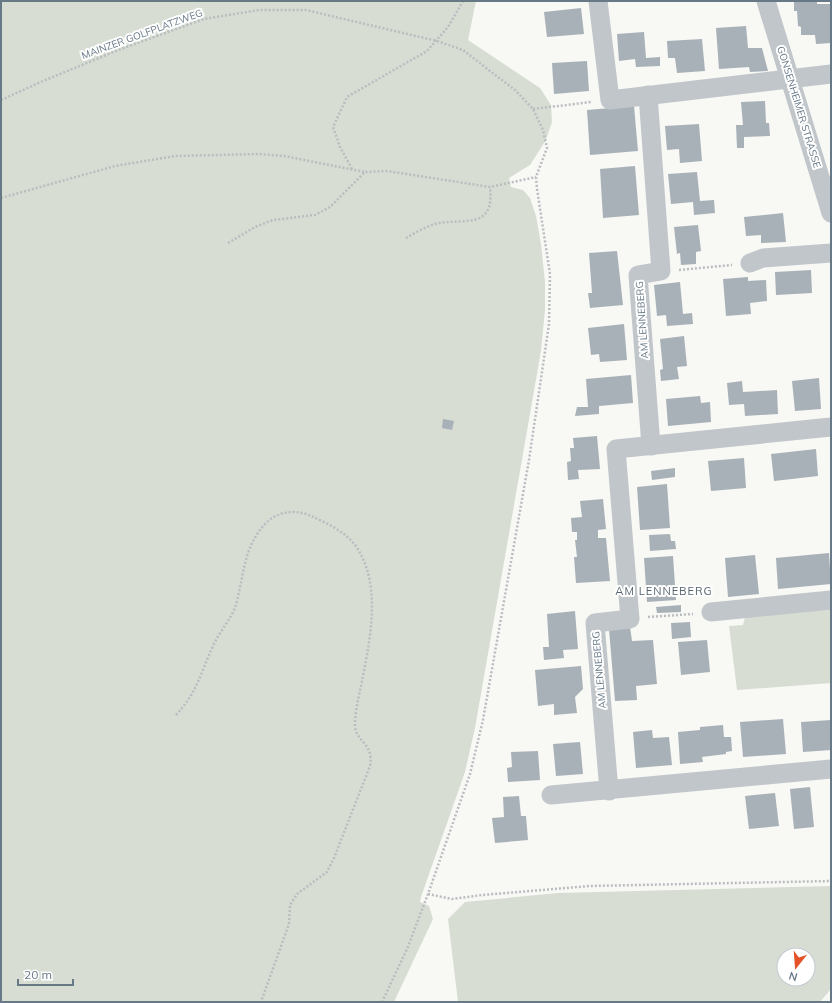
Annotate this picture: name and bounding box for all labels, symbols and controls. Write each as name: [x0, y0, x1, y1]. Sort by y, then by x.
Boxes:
street label: MAINZER GOLFPLATZWEG: [80, 6, 204, 62]
street label: GONSENHEIMER STRASSE: [774, 44, 824, 170]
street label: AM LENNEBERG: [633, 281, 651, 359]
district label: AM LENNEBERG: [615, 584, 713, 598]
street label: AM LENNEBERG: [589, 631, 609, 709]
north arrow: [776, 947, 816, 987]
scale bar: [18, 961, 73, 987]
text: 20 m: [24, 967, 52, 982]
text: N: [787, 969, 799, 984]

